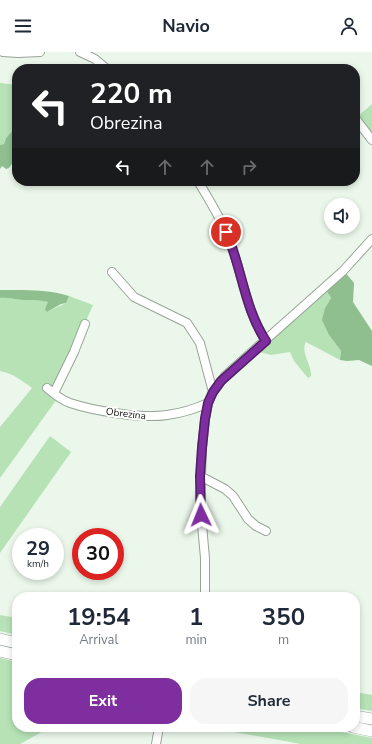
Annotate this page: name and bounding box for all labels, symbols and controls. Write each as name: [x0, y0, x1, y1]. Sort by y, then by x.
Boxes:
text: Navio: [162, 14, 210, 38]
icon: menu: [12, 15, 34, 37]
icon: person: [338, 15, 360, 37]
text: 220 m: [90, 75, 173, 113]
icon: left: [24, 80, 76, 132]
text: Obrezina: [90, 111, 162, 135]
icon: left: [112, 156, 134, 178]
icon: ahead: [154, 156, 176, 178]
icon: ahead: [196, 156, 218, 178]
icon: right: [238, 156, 260, 178]
map controls: [324, 198, 360, 234]
button: sound: [324, 198, 360, 234]
pin: [209, 215, 243, 249]
icon: arrive: [215, 221, 237, 243]
street label: Obrezina: [105, 405, 147, 423]
position arrow: [180, 494, 222, 536]
speed limit sign: 30: [72, 528, 124, 580]
text: 29: [26, 535, 50, 562]
text: km/h: [27, 557, 49, 571]
text: 19:54: [67, 601, 130, 633]
text: 1: [189, 601, 203, 633]
text: 350: [262, 601, 305, 633]
text: Arrival: [79, 631, 118, 649]
text: min: [185, 631, 207, 649]
text: m: [278, 631, 289, 649]
button: Exit: [24, 678, 182, 724]
button: Share: [190, 678, 348, 724]

